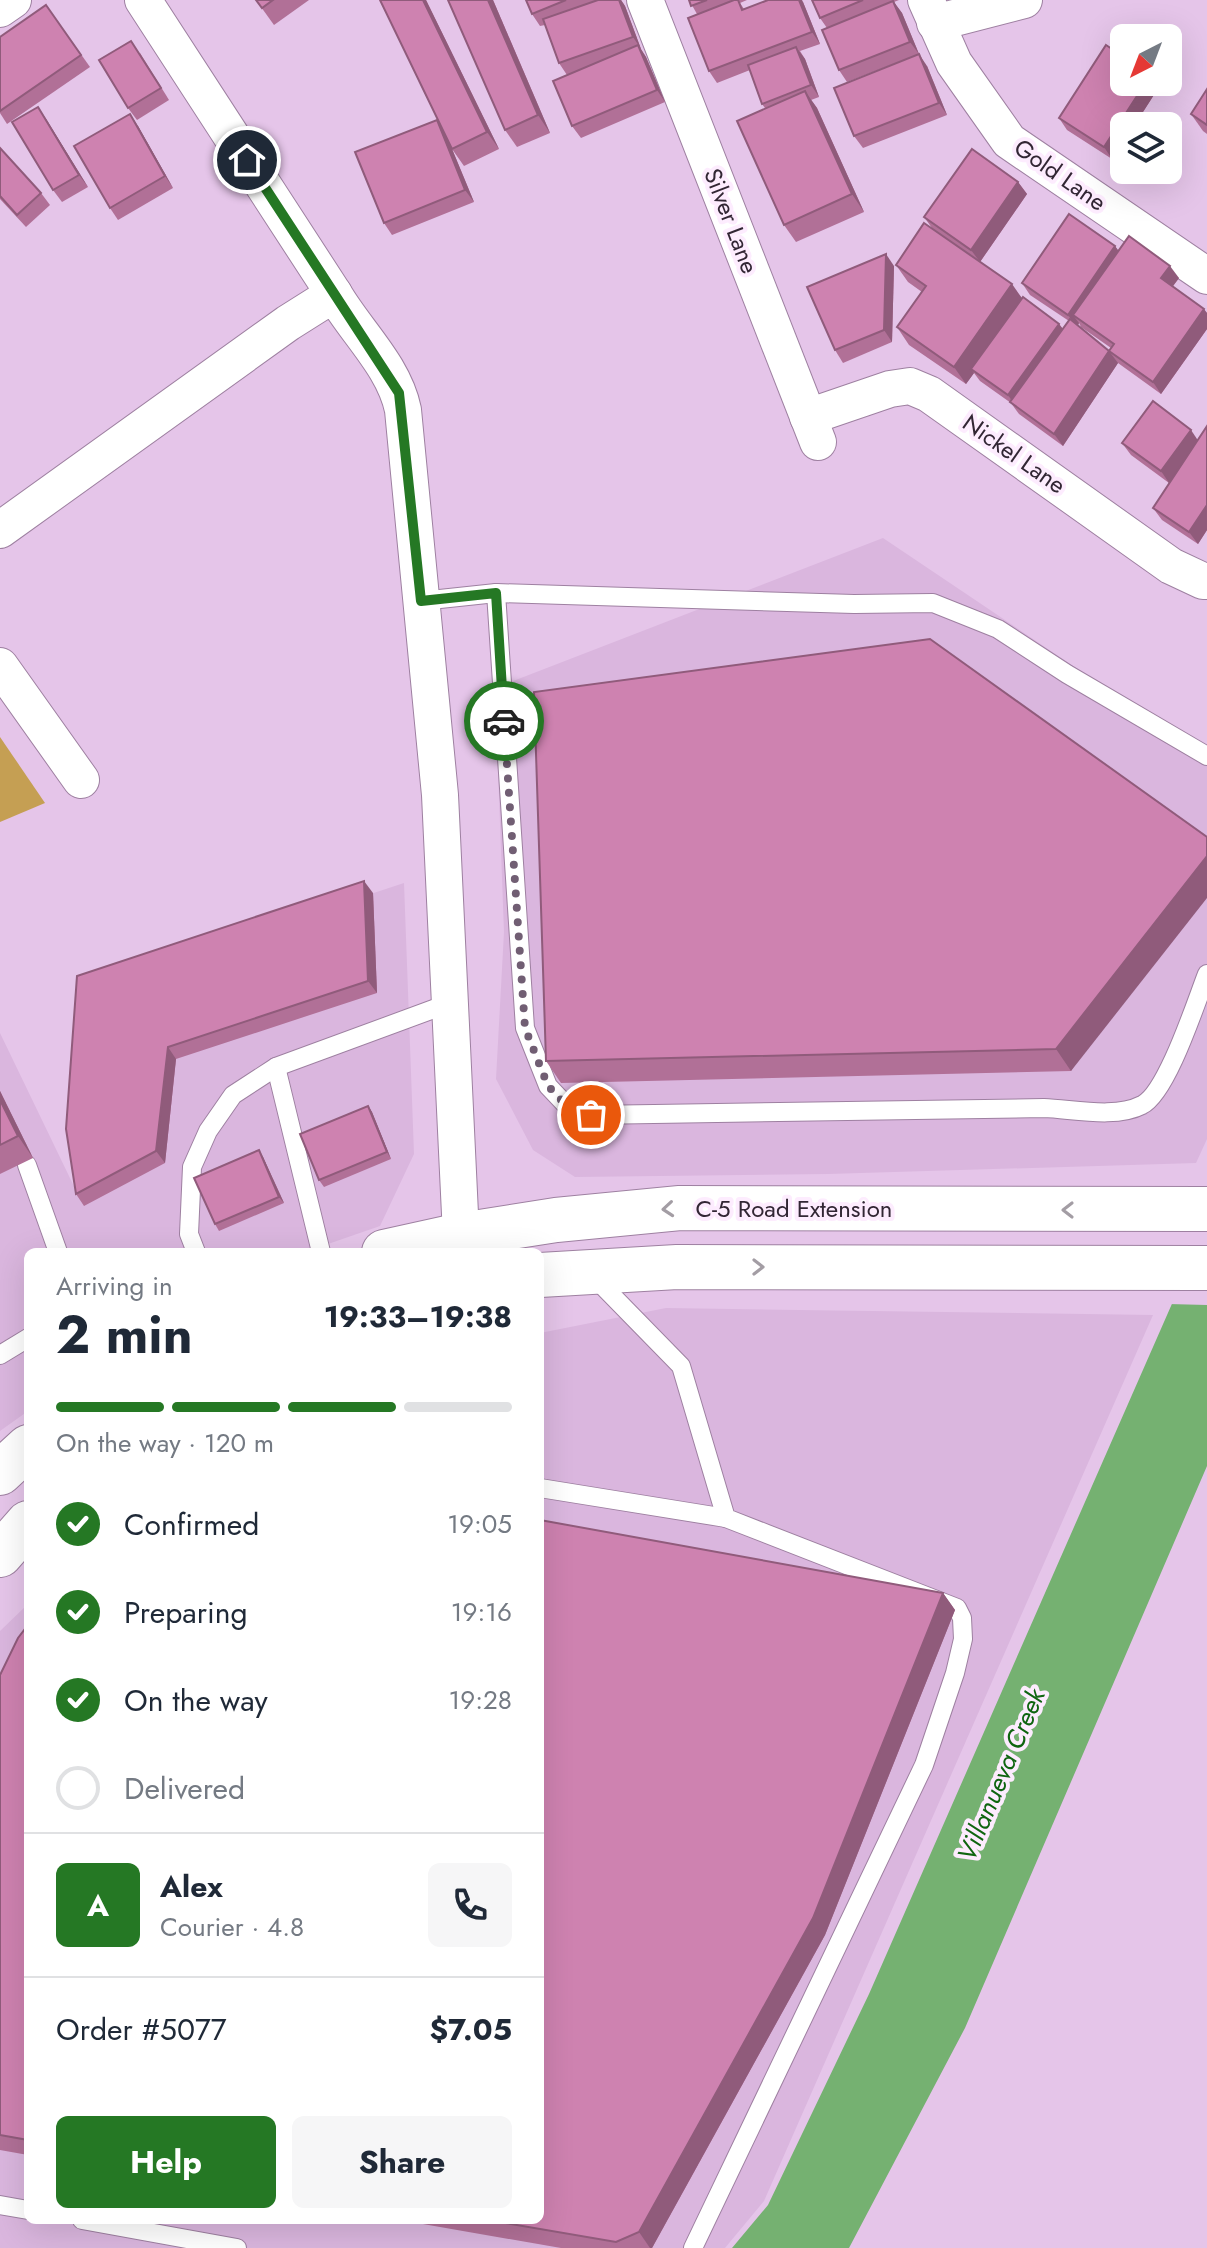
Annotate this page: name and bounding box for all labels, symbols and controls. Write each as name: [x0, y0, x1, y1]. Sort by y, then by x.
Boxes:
north arrow: [1110, 24, 1182, 96]
map controls: [1110, 24, 1182, 184]
button: layers: [1110, 112, 1182, 184]
pin: [213, 126, 281, 194]
street label: Gold Lane: [1007, 130, 1114, 219]
icon: home: [225, 138, 269, 182]
street label: Silver Lane: [695, 163, 768, 279]
street label: Nickel Lane: [956, 405, 1073, 502]
courier: [464, 681, 544, 761]
icon: car: [482, 699, 526, 743]
pin: [557, 1081, 625, 1149]
icon: bag: [569, 1093, 613, 1137]
street label: C-5 Road Extension: [696, 1191, 892, 1226]
one-way arrow: [661, 1201, 674, 1218]
one-way arrow: [1061, 1201, 1074, 1219]
one-way arrow: [752, 1259, 765, 1276]
text: Arriving in: [56, 1267, 173, 1305]
text: 19:33–19:38: [324, 1295, 512, 1338]
text: 2 min: [56, 1297, 193, 1373]
text: On the way · 120 m: [56, 1424, 274, 1462]
icon: check: [56, 1502, 100, 1546]
text: Confirmed: [124, 1503, 259, 1546]
text: 19:05: [447, 1505, 512, 1543]
icon: check: [56, 1590, 100, 1634]
text: Preparing: [124, 1591, 248, 1634]
text: 19:16: [451, 1593, 512, 1631]
icon: check: [56, 1678, 100, 1722]
text: On the way: [124, 1679, 268, 1722]
text: 19:28: [449, 1681, 512, 1719]
water label: Villanueva Creek: [948, 1681, 1055, 1867]
text: Delivered: [124, 1767, 245, 1810]
button: phone: [428, 1863, 512, 1947]
text: Alex: [160, 1865, 223, 1908]
text: A: [87, 1884, 109, 1927]
text: Courier · 4.8: [160, 1908, 304, 1946]
text: Order #5077: [56, 2008, 226, 2051]
text: $7.05: [429, 2008, 512, 2051]
button: Help: [56, 2116, 276, 2208]
button: Share: [292, 2116, 512, 2208]

